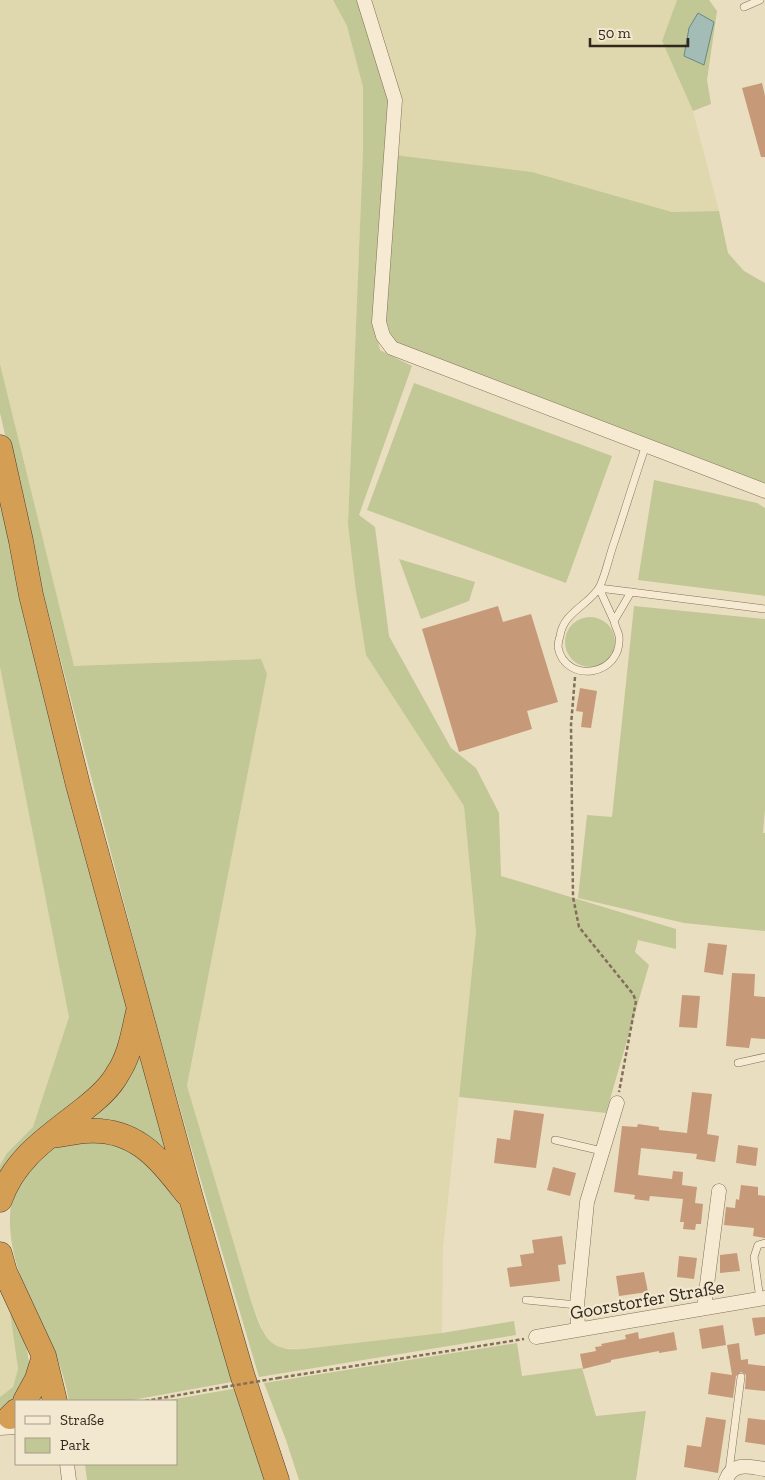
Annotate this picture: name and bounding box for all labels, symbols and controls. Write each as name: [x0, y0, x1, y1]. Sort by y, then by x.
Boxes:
scale bar: [590, 15, 688, 47]
text: 50 m: [598, 24, 631, 42]
street label: Goorstorfer Straße: [568, 1275, 726, 1324]
legend: [15, 1400, 178, 1465]
text: Straße: [60, 1411, 104, 1429]
text: Park: [60, 1436, 90, 1454]

